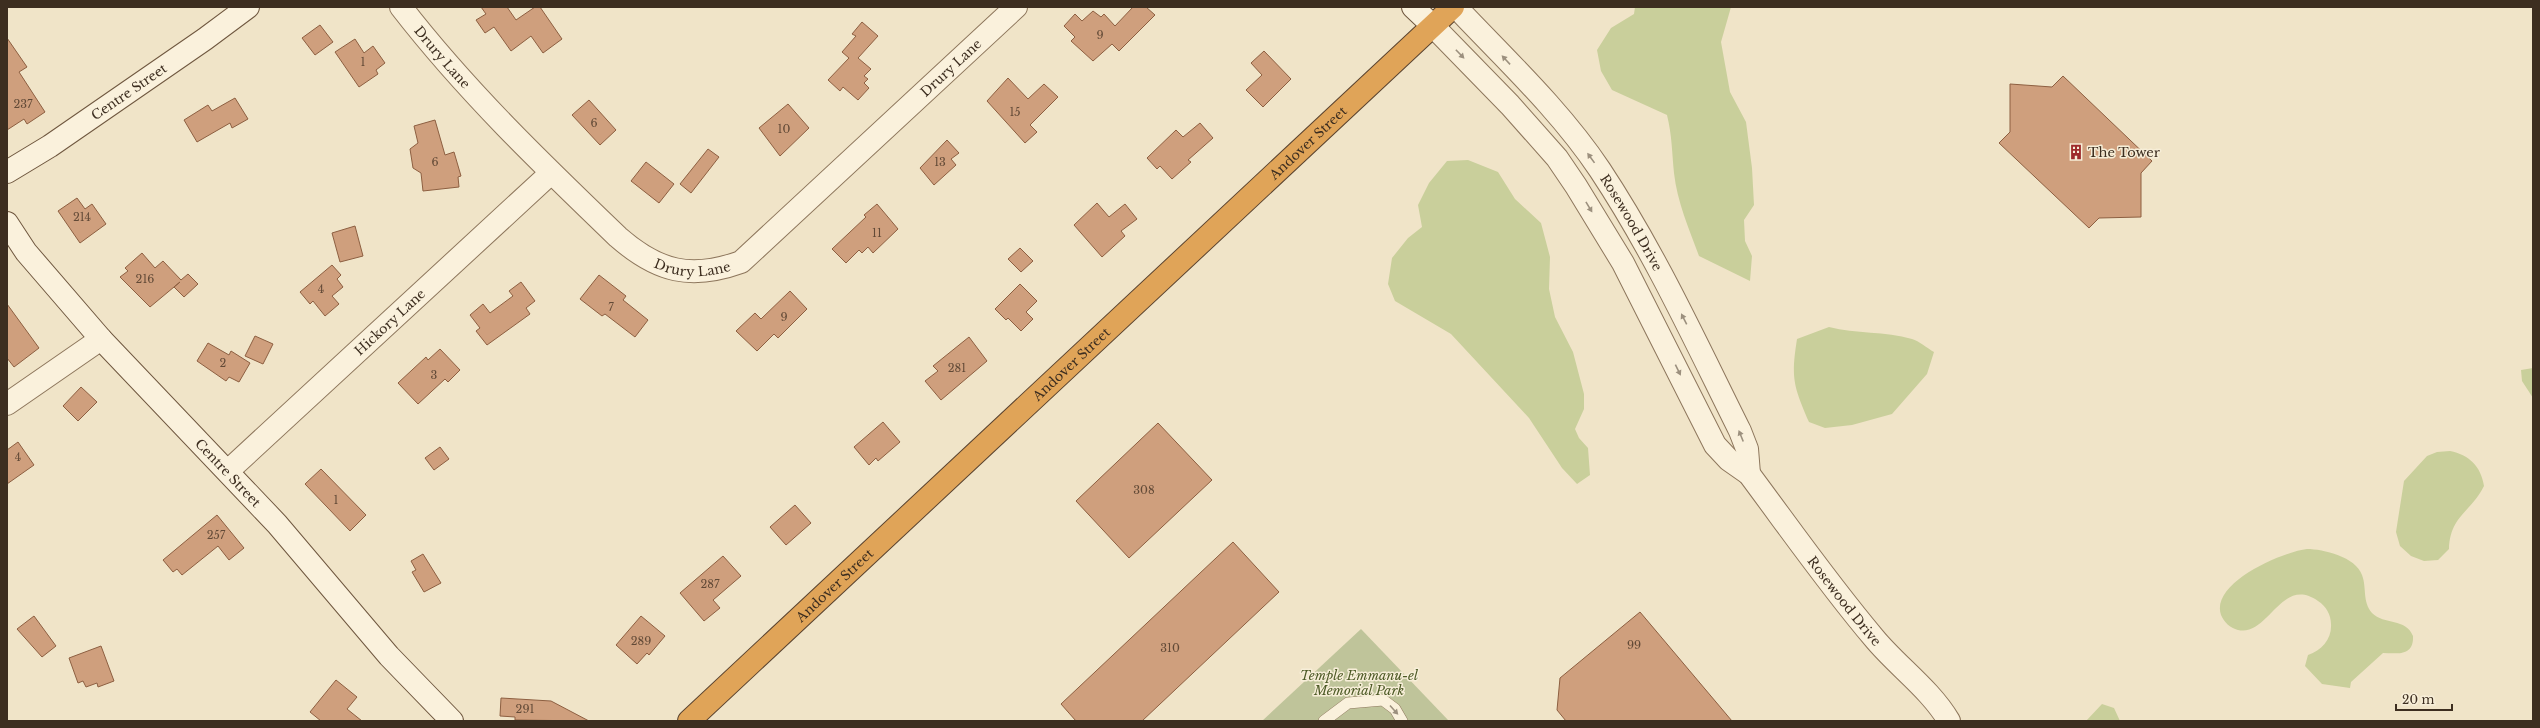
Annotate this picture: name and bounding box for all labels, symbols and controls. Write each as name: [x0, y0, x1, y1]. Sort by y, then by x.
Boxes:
street label: Drury Lane: [411, 22, 474, 92]
house number: 9: [1096, 28, 1104, 42]
street label: Drury Lane: [917, 35, 985, 100]
one-way arrow: [1455, 49, 1465, 59]
house number: 1: [361, 55, 366, 69]
one-way arrow: [1501, 55, 1511, 65]
street label: Centre Street: [88, 60, 170, 124]
house number: 237: [13, 97, 33, 111]
street label: Andover Street: [1265, 102, 1350, 184]
house number: 15: [1009, 105, 1021, 119]
house number: 6: [590, 116, 598, 130]
house number: 10: [778, 122, 791, 136]
building icon: The Tower: [2067, 143, 2085, 161]
place label: The Tower: [2088, 144, 2161, 161]
one-way arrow: [1587, 153, 1595, 164]
house number: 6: [431, 155, 439, 169]
house number: 13: [934, 155, 946, 169]
street label: Rosewood Drive: [1596, 171, 1666, 274]
one-way arrow: [1585, 201, 1592, 213]
house number: 214: [73, 210, 91, 224]
house number: 11: [872, 226, 882, 240]
street label: Drury Lane: [652, 255, 732, 280]
house number: 216: [136, 272, 154, 286]
house number: 4: [318, 282, 324, 296]
street label: Hickory Lane: [351, 285, 429, 359]
house number: 7: [608, 300, 614, 314]
house number: 9: [780, 310, 788, 324]
one-way arrow: [1681, 313, 1688, 325]
street label: Andover Street: [1028, 324, 1113, 405]
house number: 2: [220, 356, 227, 370]
house number: 281: [948, 361, 966, 375]
one-way arrow: [1675, 364, 1681, 375]
house number: 3: [431, 368, 438, 382]
one-way arrow: [1738, 429, 1744, 441]
street label: Centre Street: [192, 435, 265, 511]
house number: 4: [15, 450, 21, 464]
house number: 308: [1133, 483, 1155, 497]
house number: 1: [334, 493, 339, 507]
house number: 257: [207, 528, 226, 542]
street label: Andover Street: [791, 545, 877, 626]
street label: Rosewood Drive: [1804, 553, 1885, 649]
house number: 287: [701, 577, 720, 591]
house number: 289: [631, 634, 651, 648]
house number: 99: [1627, 638, 1641, 652]
house number: 310: [1160, 641, 1180, 655]
park label: Temple Emmanu-el Memorial Park: [1300, 667, 1419, 699]
scale bar: [2396, 686, 2452, 712]
text: 20 m: [2402, 692, 2434, 707]
house number: 291: [516, 702, 534, 716]
one-way arrow: [1389, 705, 1399, 715]

